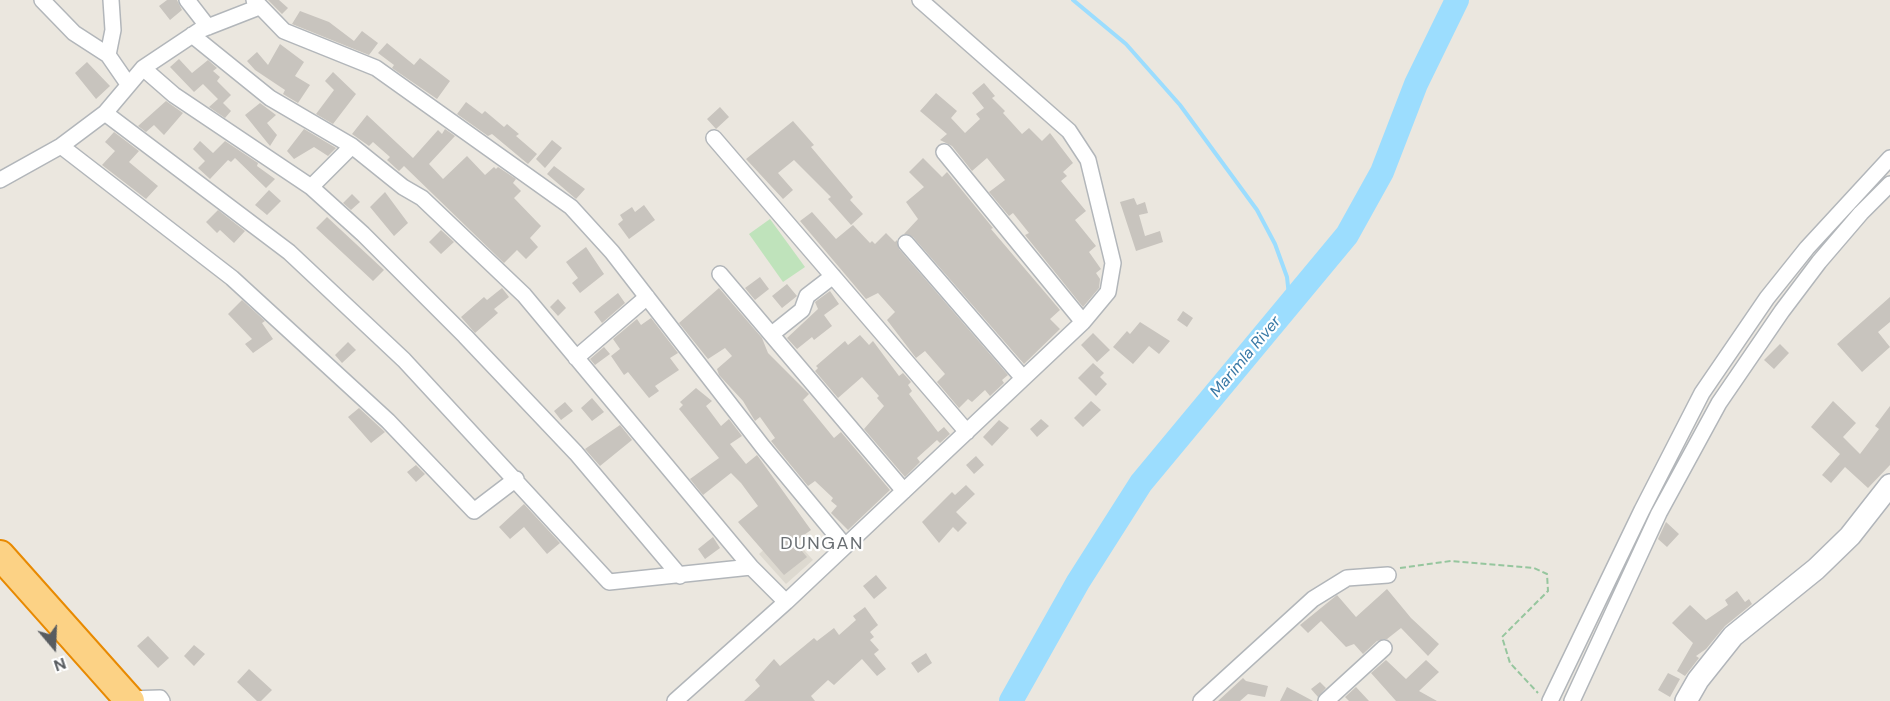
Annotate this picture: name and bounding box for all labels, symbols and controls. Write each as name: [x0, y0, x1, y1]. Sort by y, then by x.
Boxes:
water label: Marimla River: [1207, 313, 1285, 401]
district label: DUNGAN: [780, 533, 864, 555]
north arrow: [24, 617, 84, 677]
text: N: [51, 653, 69, 676]

